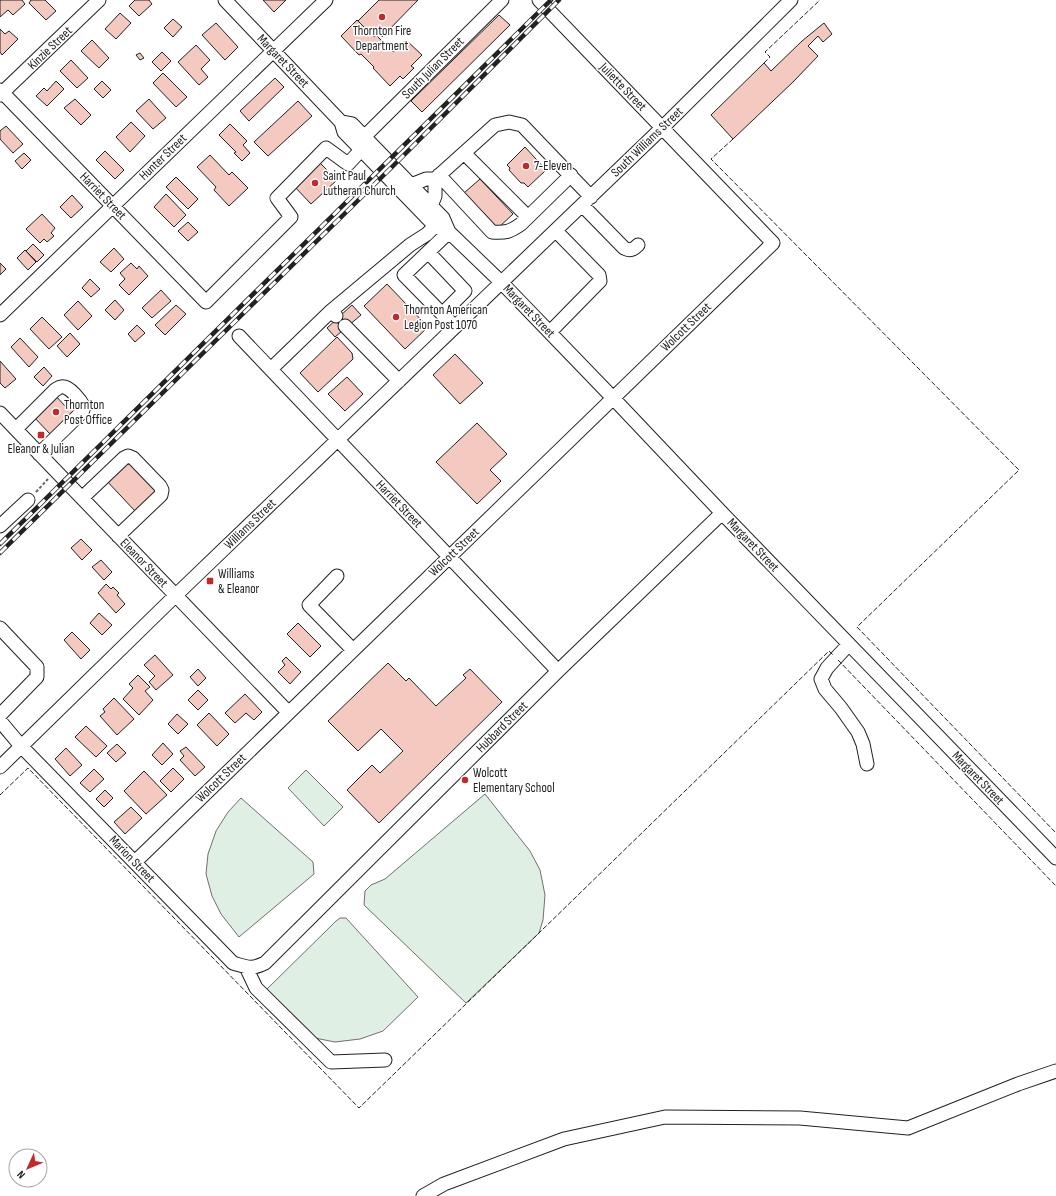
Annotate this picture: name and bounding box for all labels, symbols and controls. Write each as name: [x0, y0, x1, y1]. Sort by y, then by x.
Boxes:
marker: Thornton Fire Department: [377, 12, 387, 22]
street label: Kinzie Street: [24, 23, 76, 73]
place label: Thornton Fire Department: [353, 23, 411, 54]
street label: Margaret Street: [254, 31, 312, 91]
street label: South Julian Street: [399, 34, 467, 102]
street label: Juliette Street: [595, 59, 650, 114]
street label: South Williams Street: [608, 104, 686, 180]
street label: Hunter Street: [136, 130, 190, 184]
place label: 7-Eleven: [534, 158, 572, 174]
marker: 7-Eleven: [521, 161, 531, 171]
place label: Saint Paul Lutheran Church: [323, 168, 396, 199]
street label: Harriet Street: [76, 169, 130, 223]
marker: Saint Paul Lutheran Church: [310, 178, 320, 188]
street label: Margaret Street: [500, 281, 558, 341]
street label: Wolcott Street: [657, 299, 715, 355]
place label: Thornton American Legion Post 1070: [404, 302, 488, 333]
marker: Thornton American Legion Post 1070: [391, 312, 401, 322]
place label: Thornton Post Office: [64, 397, 112, 428]
marker: Thornton Post Office: [51, 407, 61, 417]
marker: Eleanor & Julian: [36, 430, 46, 440]
place label: Eleanor & Julian: [7, 441, 75, 457]
street label: Harriet Street: [372, 477, 426, 531]
street label: Williams Street: [221, 495, 279, 553]
street label: Margaret Street: [724, 515, 782, 575]
street label: Wolcott Street: [425, 524, 483, 580]
street label: Eleanor Street: [117, 535, 171, 591]
place label: Williams & Eleanor: [218, 566, 260, 597]
marker: Williams & Eleanor: [205, 576, 215, 586]
street label: Hubbard Street: [473, 698, 531, 756]
street label: Margaret Street: [949, 748, 1007, 808]
street label: Wolcott Street: [192, 750, 250, 806]
place label: Wolcott Elementary School: [473, 765, 555, 796]
marker: Wolcott Elementary School: [460, 775, 470, 785]
street label: Marion Street: [106, 832, 158, 886]
north arrow: [8, 1148, 48, 1188]
text: N: [14, 1168, 28, 1181]

